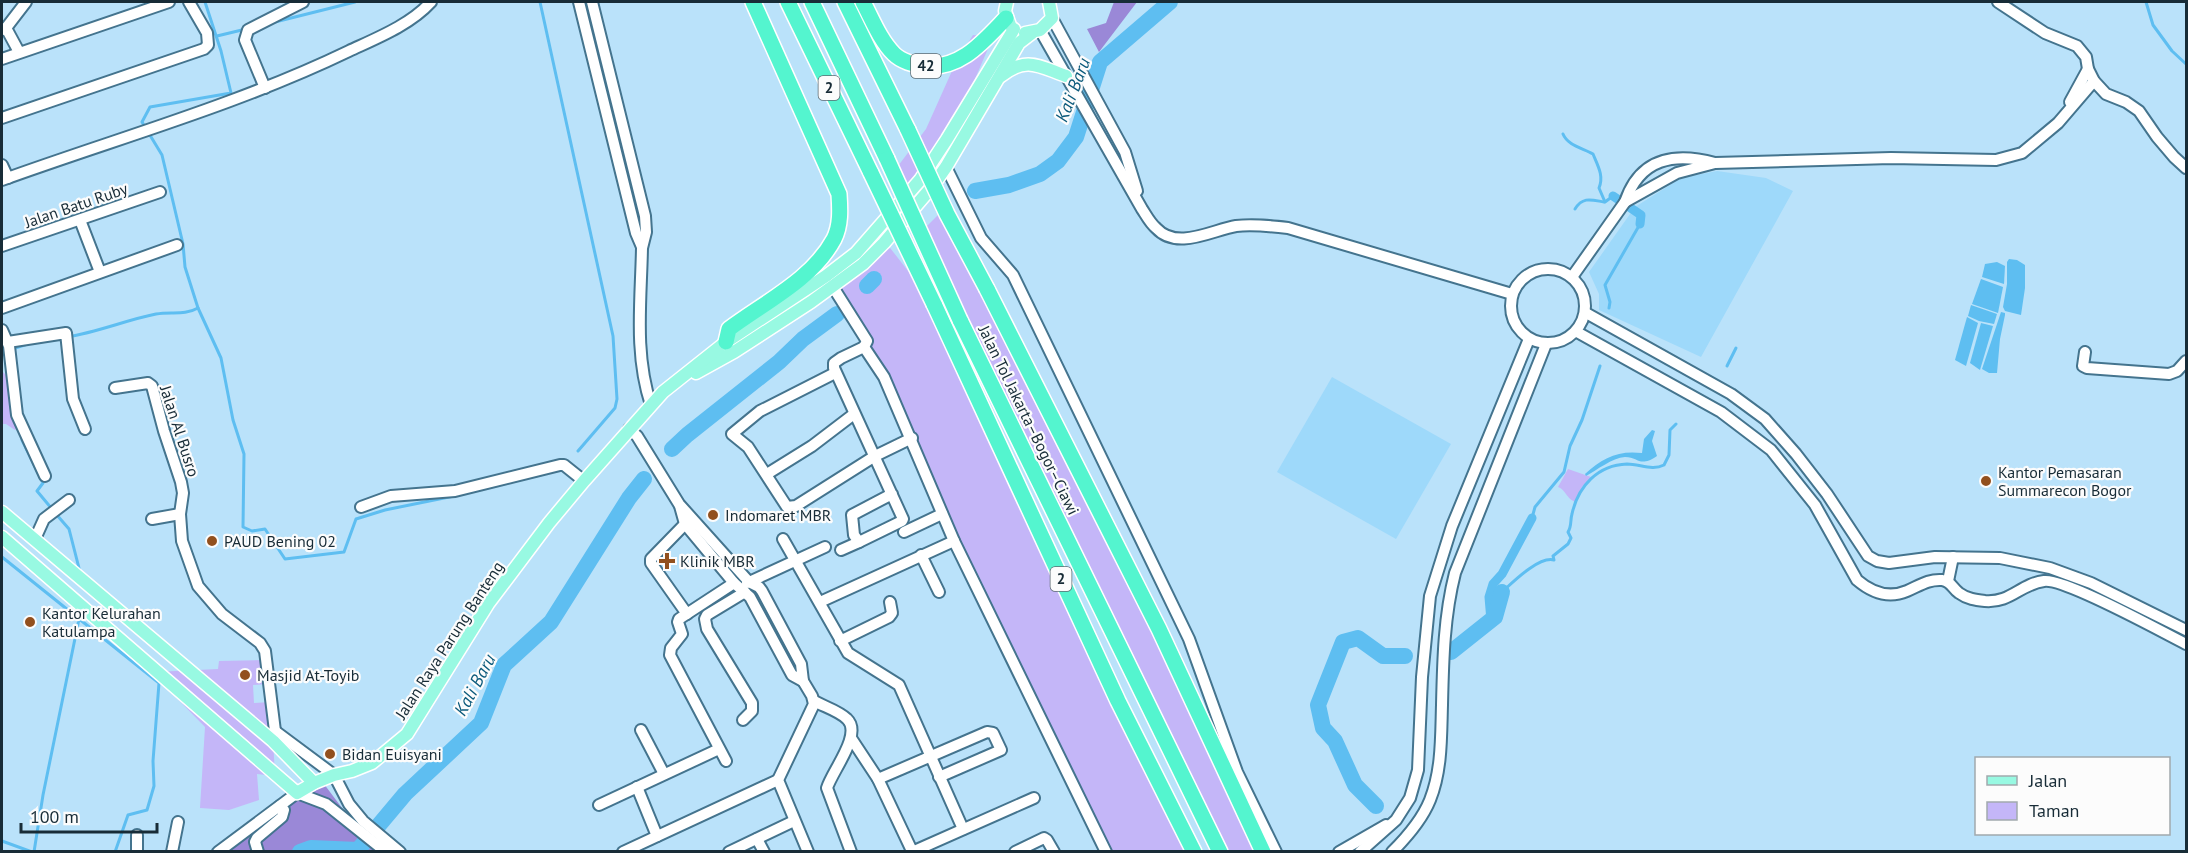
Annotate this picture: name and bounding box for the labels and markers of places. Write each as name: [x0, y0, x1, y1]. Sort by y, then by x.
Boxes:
place label: Kantor Pemasaran Summarecon Bogor: [1998, 462, 2132, 500]
marker: Kantor Pemasaran Summarecon Bogor: [1979, 474, 1993, 488]
place label: Indomaret MBR: [725, 505, 831, 525]
marker: Indomaret MBR: [706, 508, 720, 522]
place label: PAUD Bening 02: [224, 531, 336, 551]
marker: PAUD Bening 02: [205, 534, 219, 548]
place label: Klinik MBR: [680, 551, 755, 571]
marker: Klinik MBR: [658, 552, 676, 570]
place label: Kantor Kelurahan Katulampa: [42, 603, 161, 641]
marker: Kantor Kelurahan Katulampa: [23, 615, 37, 629]
place label: Masjid At-Toyib: [257, 665, 359, 685]
marker: Masjid At-Toyib: [238, 668, 252, 682]
place label: Bidan Euisyani: [342, 744, 442, 764]
marker: Bidan Euisyani: [323, 747, 337, 761]

